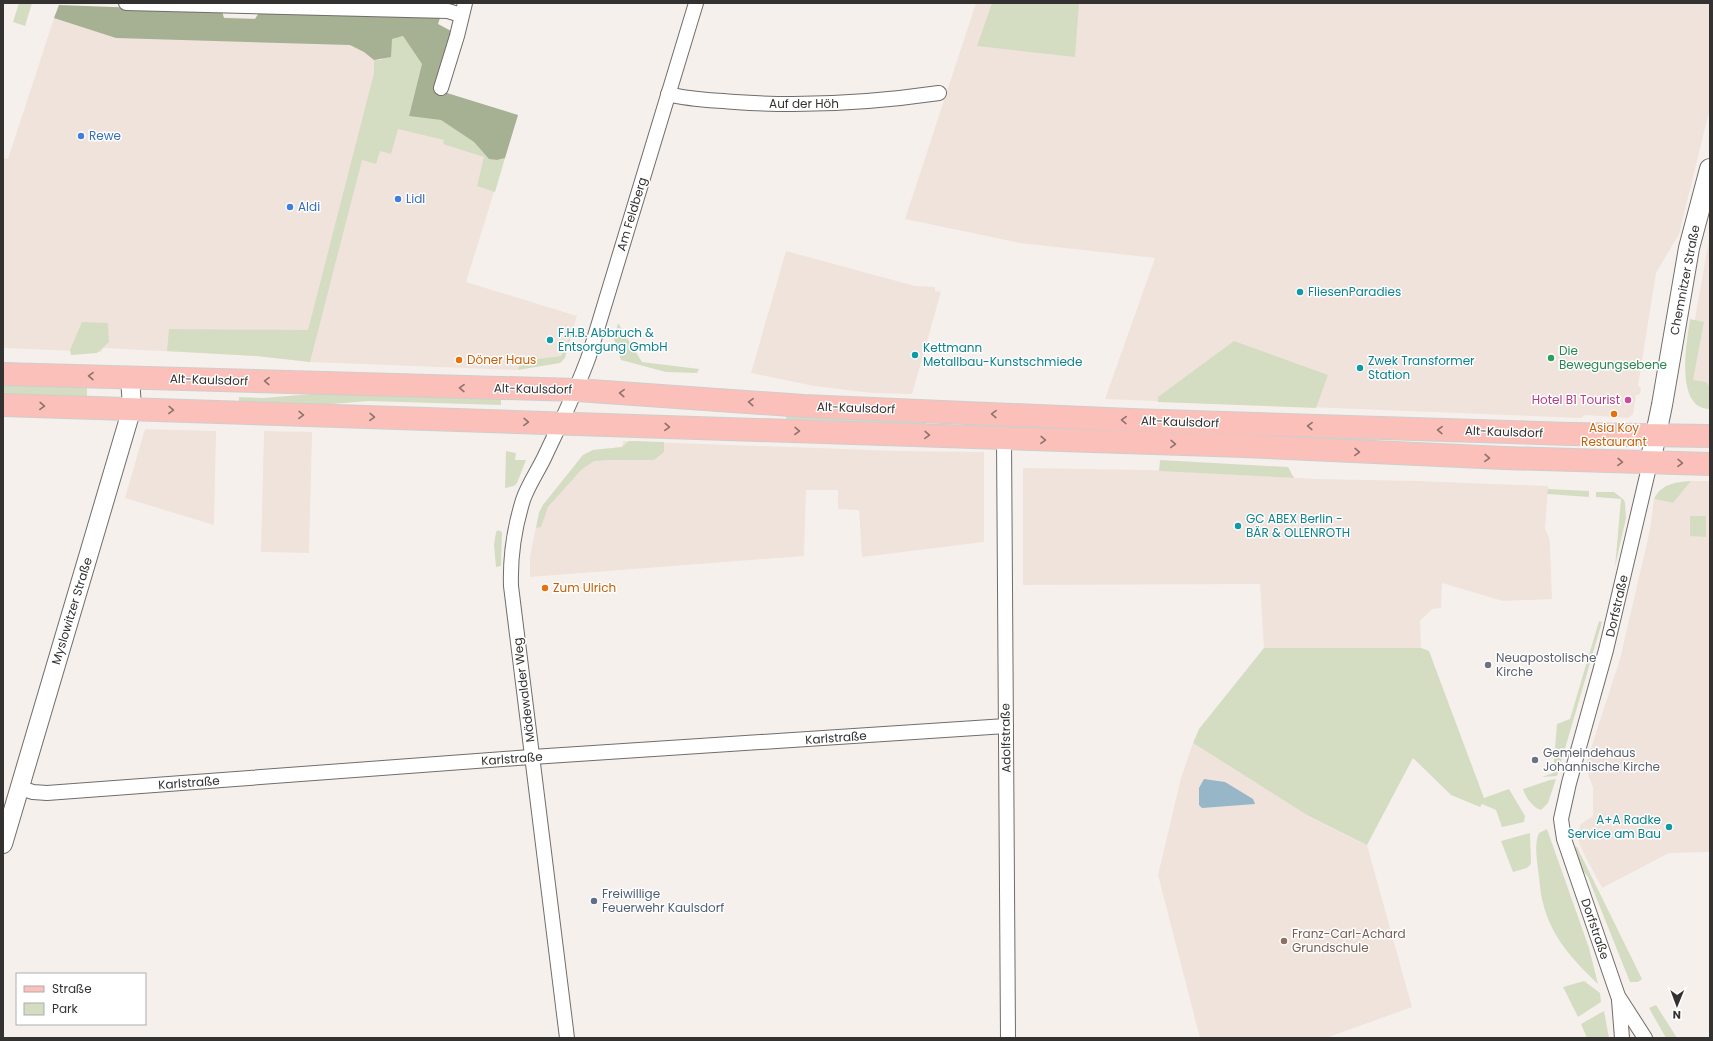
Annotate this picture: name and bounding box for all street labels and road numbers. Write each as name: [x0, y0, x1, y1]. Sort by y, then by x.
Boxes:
street label: Auf der Höh: [769, 95, 839, 112]
street label: Am Feldberg: [612, 175, 651, 253]
street label: Chemnitzer Straße: [1665, 223, 1704, 336]
street label: Alt-Kaulsdorf: [170, 370, 249, 389]
street label: Alt-Kaulsdorf: [494, 379, 572, 398]
street label: Alt-Kaulsdorf: [817, 398, 896, 417]
street label: Alt-Kaulsdorf: [1141, 412, 1220, 431]
street label: Alt-Kaulsdorf: [1465, 422, 1544, 441]
street label: Myslowitzer Straße: [47, 555, 96, 667]
street label: Dorfstraße: [1601, 573, 1632, 639]
street label: Mädewalder Weg: [509, 637, 538, 743]
street label: Adolfstraße: [996, 703, 1015, 773]
street label: Karlstraße: [805, 727, 867, 748]
street label: Karlstraße: [481, 748, 543, 769]
street label: Karlstraße: [158, 772, 220, 793]
street label: Dorfstraße: [1577, 896, 1614, 962]

